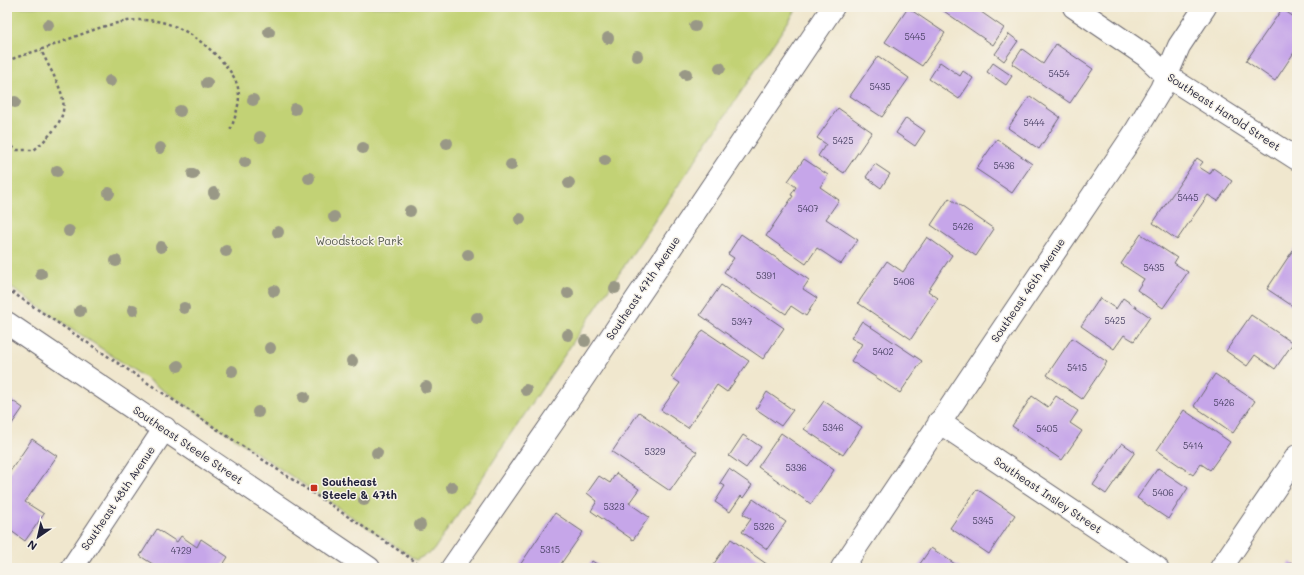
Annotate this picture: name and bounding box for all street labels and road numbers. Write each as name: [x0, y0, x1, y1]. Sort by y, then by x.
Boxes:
street label: Southeast Harold Street: [1165, 69, 1284, 154]
street label: Southeast 47th Avenue: [602, 233, 683, 343]
street label: Southeast 46th Avenue: [987, 234, 1068, 345]
street label: Southeast Steele Street: [130, 402, 246, 487]
street label: Southeast 48th Avenue: [77, 442, 158, 553]
street label: Southeast Insley Street: [991, 453, 1105, 536]

